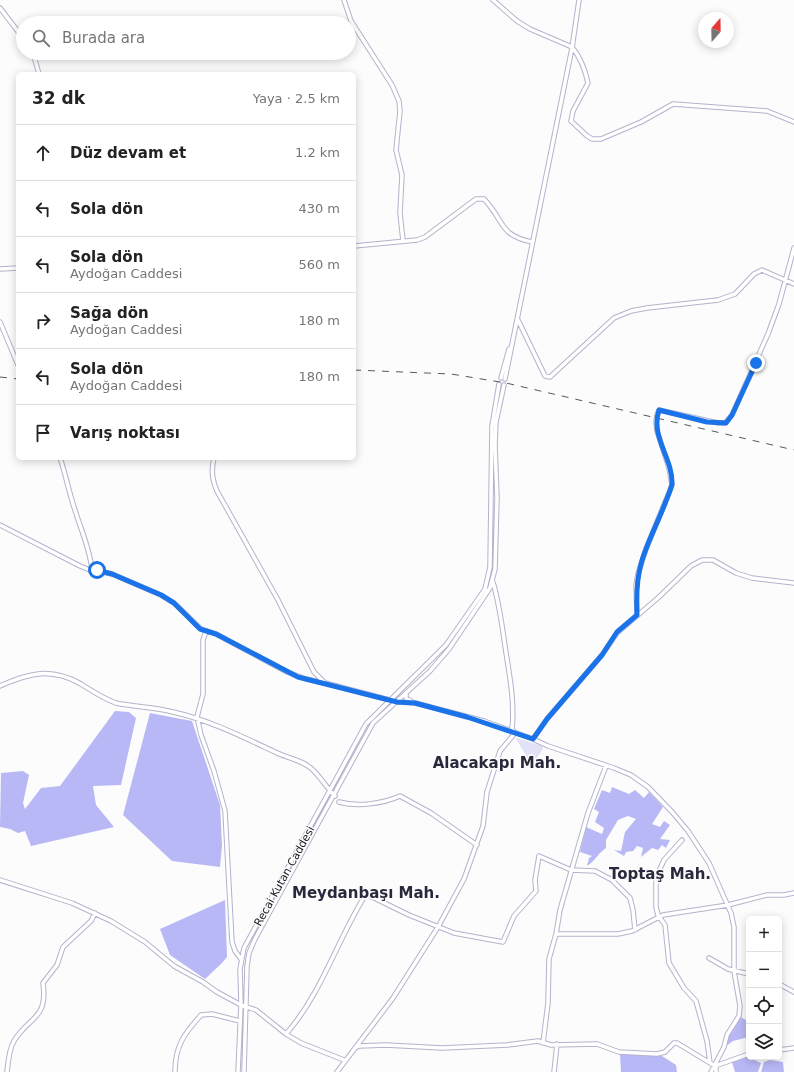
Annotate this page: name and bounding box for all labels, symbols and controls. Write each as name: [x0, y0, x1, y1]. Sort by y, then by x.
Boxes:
north arrow: [698, 12, 734, 48]
search box: [16, 16, 356, 60]
icon: search: [30, 27, 52, 49]
text: Burada ara: [62, 29, 145, 47]
text: 32 dk: [32, 88, 85, 108]
text: Yaya · 2.5 km: [253, 91, 340, 106]
icon: ahead: [32, 142, 54, 164]
text: Düz devam et: [70, 144, 186, 162]
text: 1.2 km: [295, 145, 340, 160]
icon: left: [32, 198, 54, 220]
text: Sola dön: [70, 200, 143, 218]
text: 430 m: [298, 201, 340, 216]
text: Sola dön: [70, 248, 143, 266]
icon: left: [32, 254, 54, 276]
text: 560 m: [298, 257, 340, 272]
text: Aydoğan Caddesi: [70, 266, 182, 281]
text: Sağa dön: [70, 304, 149, 322]
icon: right: [32, 310, 54, 332]
text: 180 m: [298, 313, 340, 328]
text: Aydoğan Caddesi: [70, 322, 182, 337]
route end: [747, 354, 765, 372]
text: Sola dön: [70, 360, 143, 378]
icon: left: [32, 366, 54, 388]
text: 180 m: [298, 369, 340, 384]
text: Aydoğan Caddesi: [70, 378, 182, 393]
icon: arrive: [32, 422, 54, 444]
text: Varış noktası: [70, 424, 180, 442]
route start: [88, 561, 106, 579]
district label: Alacakapı Mah.: [433, 754, 561, 772]
street label: Recai Kutan Caddesi: [252, 824, 317, 929]
district label: Toptaş Mah.: [609, 865, 711, 883]
district label: Meydanbaşı Mah.: [292, 884, 440, 902]
map controls: [746, 916, 782, 1060]
button: +: [746, 916, 782, 952]
button: −: [746, 952, 782, 988]
button: locate: [746, 988, 782, 1024]
button: layers: [746, 1024, 782, 1060]

